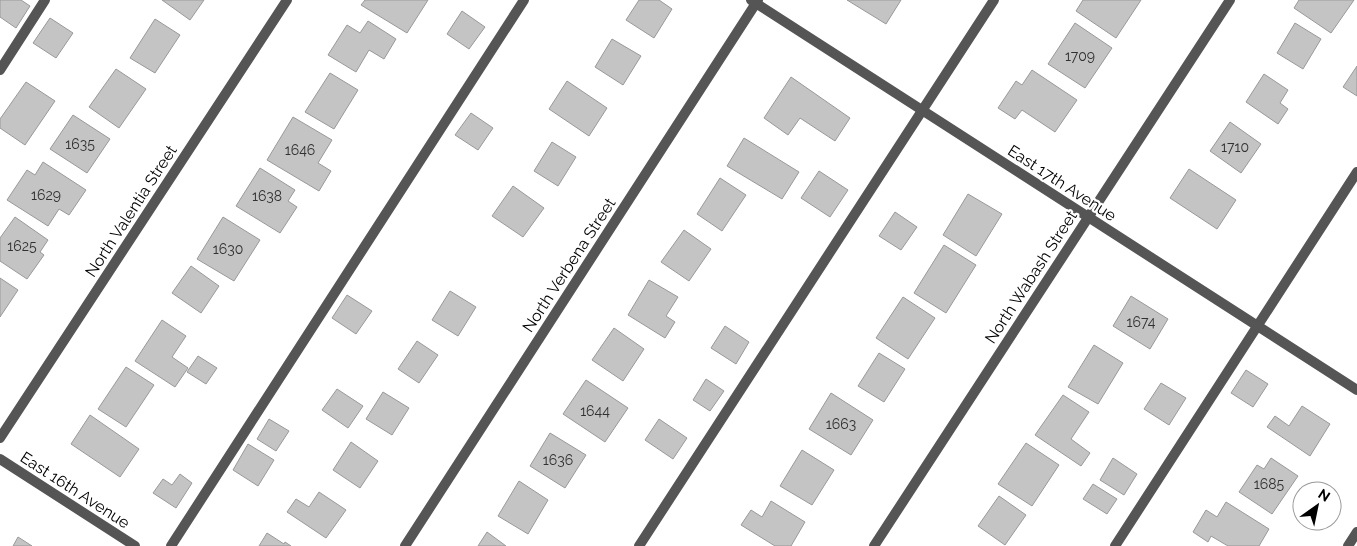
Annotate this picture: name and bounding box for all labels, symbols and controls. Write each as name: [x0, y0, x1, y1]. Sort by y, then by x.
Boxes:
house number: 1709: [1065, 48, 1095, 64]
house number: 1635: [65, 136, 95, 152]
house number: 1710: [1221, 139, 1249, 155]
street label: North Valentia Street: [81, 141, 181, 280]
street label: East 17th Avenue: [1004, 141, 1120, 225]
house number: 1646: [285, 142, 315, 158]
house number: 1629: [31, 187, 61, 203]
house number: 1638: [252, 188, 282, 204]
street label: North Verbena Street: [519, 194, 620, 336]
street label: North Wabash Street: [981, 207, 1081, 347]
house number: 1625: [7, 238, 37, 254]
house number: 1630: [213, 241, 243, 257]
house number: 1674: [1127, 314, 1156, 330]
house number: 1644: [580, 403, 610, 419]
house number: 1663: [826, 416, 856, 432]
street label: East 16th Avenue: [17, 448, 133, 532]
house number: 1636: [543, 452, 573, 468]
house number: 1685: [1254, 476, 1285, 492]
north arrow: [1292, 481, 1342, 531]
text: N: [1315, 485, 1333, 505]

